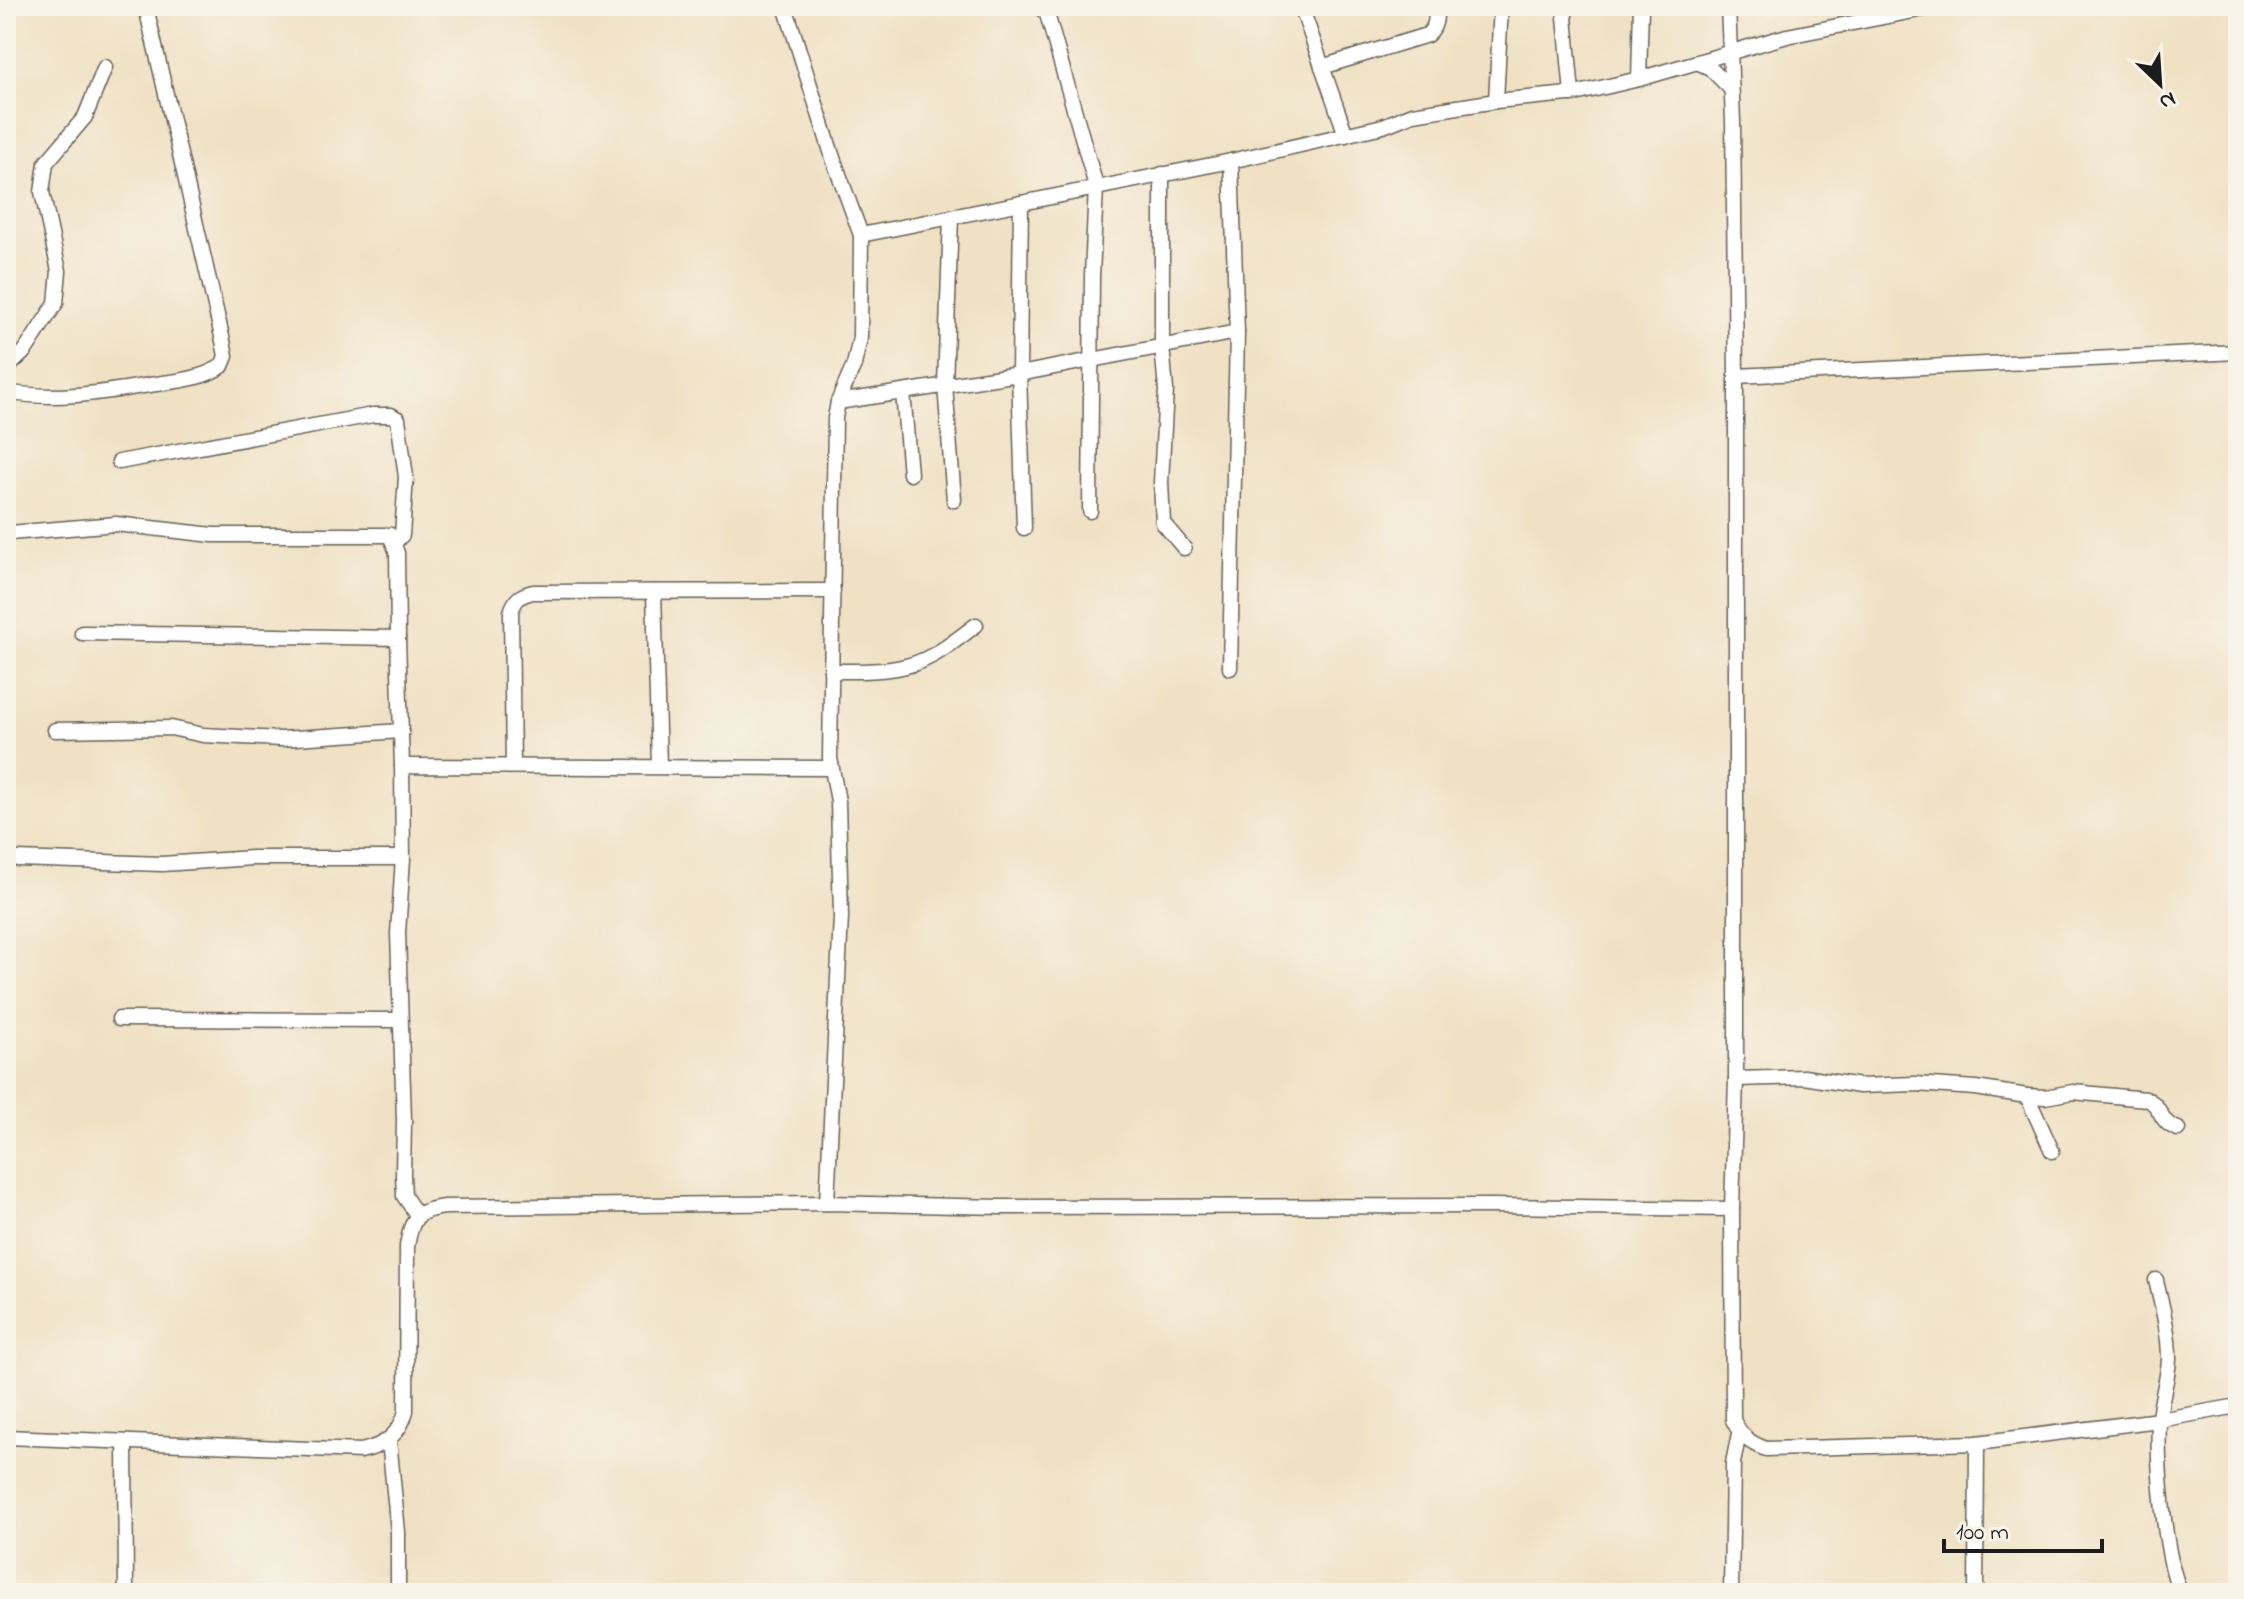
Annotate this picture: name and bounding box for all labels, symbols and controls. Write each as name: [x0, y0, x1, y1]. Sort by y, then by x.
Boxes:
north arrow: [2120, 44, 2200, 124]
text: N: [2154, 82, 2181, 117]
scale bar: [1944, 1503, 2102, 1553]
text: 100 m: [1956, 1516, 2009, 1551]

